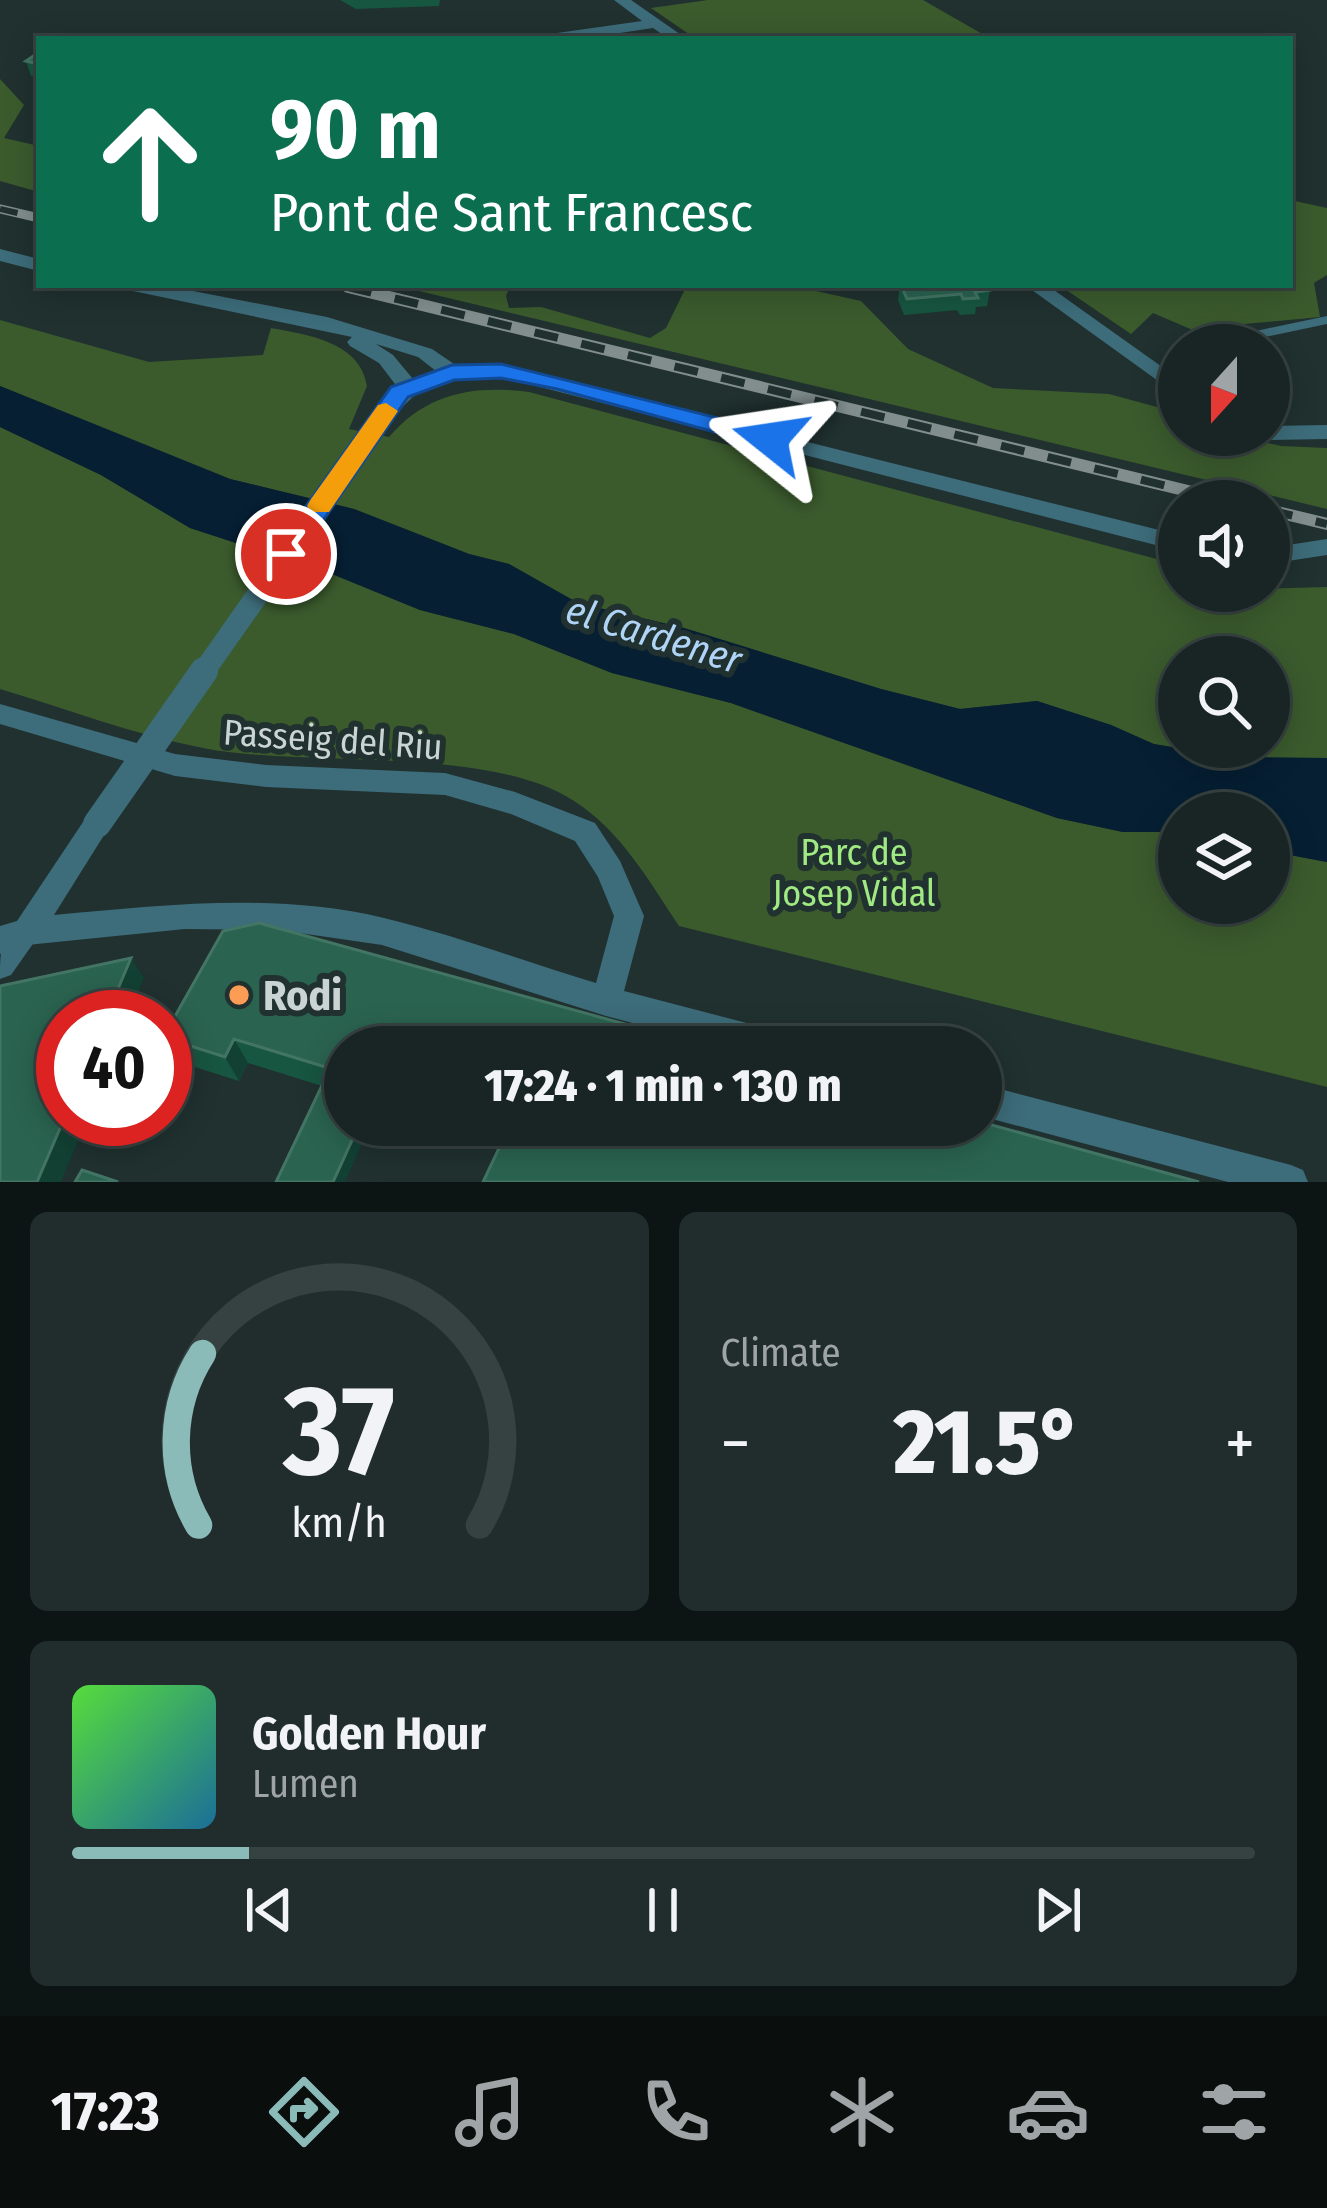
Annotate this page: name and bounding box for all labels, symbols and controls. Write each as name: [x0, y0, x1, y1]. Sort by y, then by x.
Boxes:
text: 90 m: [270, 79, 441, 180]
icon: ahead: [72, 84, 228, 240]
text: Pont de Sant Francesc: [270, 181, 753, 245]
north arrow: [1158, 324, 1290, 456]
map controls: [1158, 324, 1290, 924]
position arrow: [707, 376, 833, 502]
button: sound: [1158, 480, 1290, 612]
pin: [235, 503, 337, 605]
icon: arrive: [253, 521, 319, 587]
water label: el Cardener: [561, 587, 748, 684]
button: search: [1158, 636, 1290, 768]
street label: Passeig del Riu: [222, 710, 444, 770]
button: layers: [1158, 792, 1290, 924]
park label: Parc de Josep Vidal: [772, 831, 936, 916]
place label: Rodi: [263, 971, 342, 1021]
marker: Rodi: [226, 982, 252, 1008]
speed limit sign: 40: [36, 990, 192, 1146]
text: 17:24 · 1 min · 130 m: [484, 1059, 842, 1113]
text: Climate: [721, 1330, 841, 1376]
text: 37: [282, 1357, 395, 1507]
text: 21.5°: [894, 1389, 1081, 1497]
text: −: [721, 1404, 750, 1483]
text: +: [1225, 1404, 1255, 1483]
text: km/h: [291, 1496, 387, 1547]
text: Golden Hour: [252, 1707, 486, 1761]
text: Lumen: [252, 1761, 359, 1807]
icon: previous: [236, 1877, 302, 1943]
icon: pause: [630, 1877, 696, 1943]
icon: next: [1025, 1877, 1091, 1943]
icon: directions: [262, 2070, 346, 2154]
icon: music: [448, 2070, 532, 2154]
icon: phone: [634, 2070, 718, 2154]
icon: climate: [820, 2070, 904, 2154]
icon: car: [1006, 2070, 1090, 2154]
icon: filters: [1192, 2070, 1276, 2154]
text: 17:23: [51, 2080, 160, 2144]

